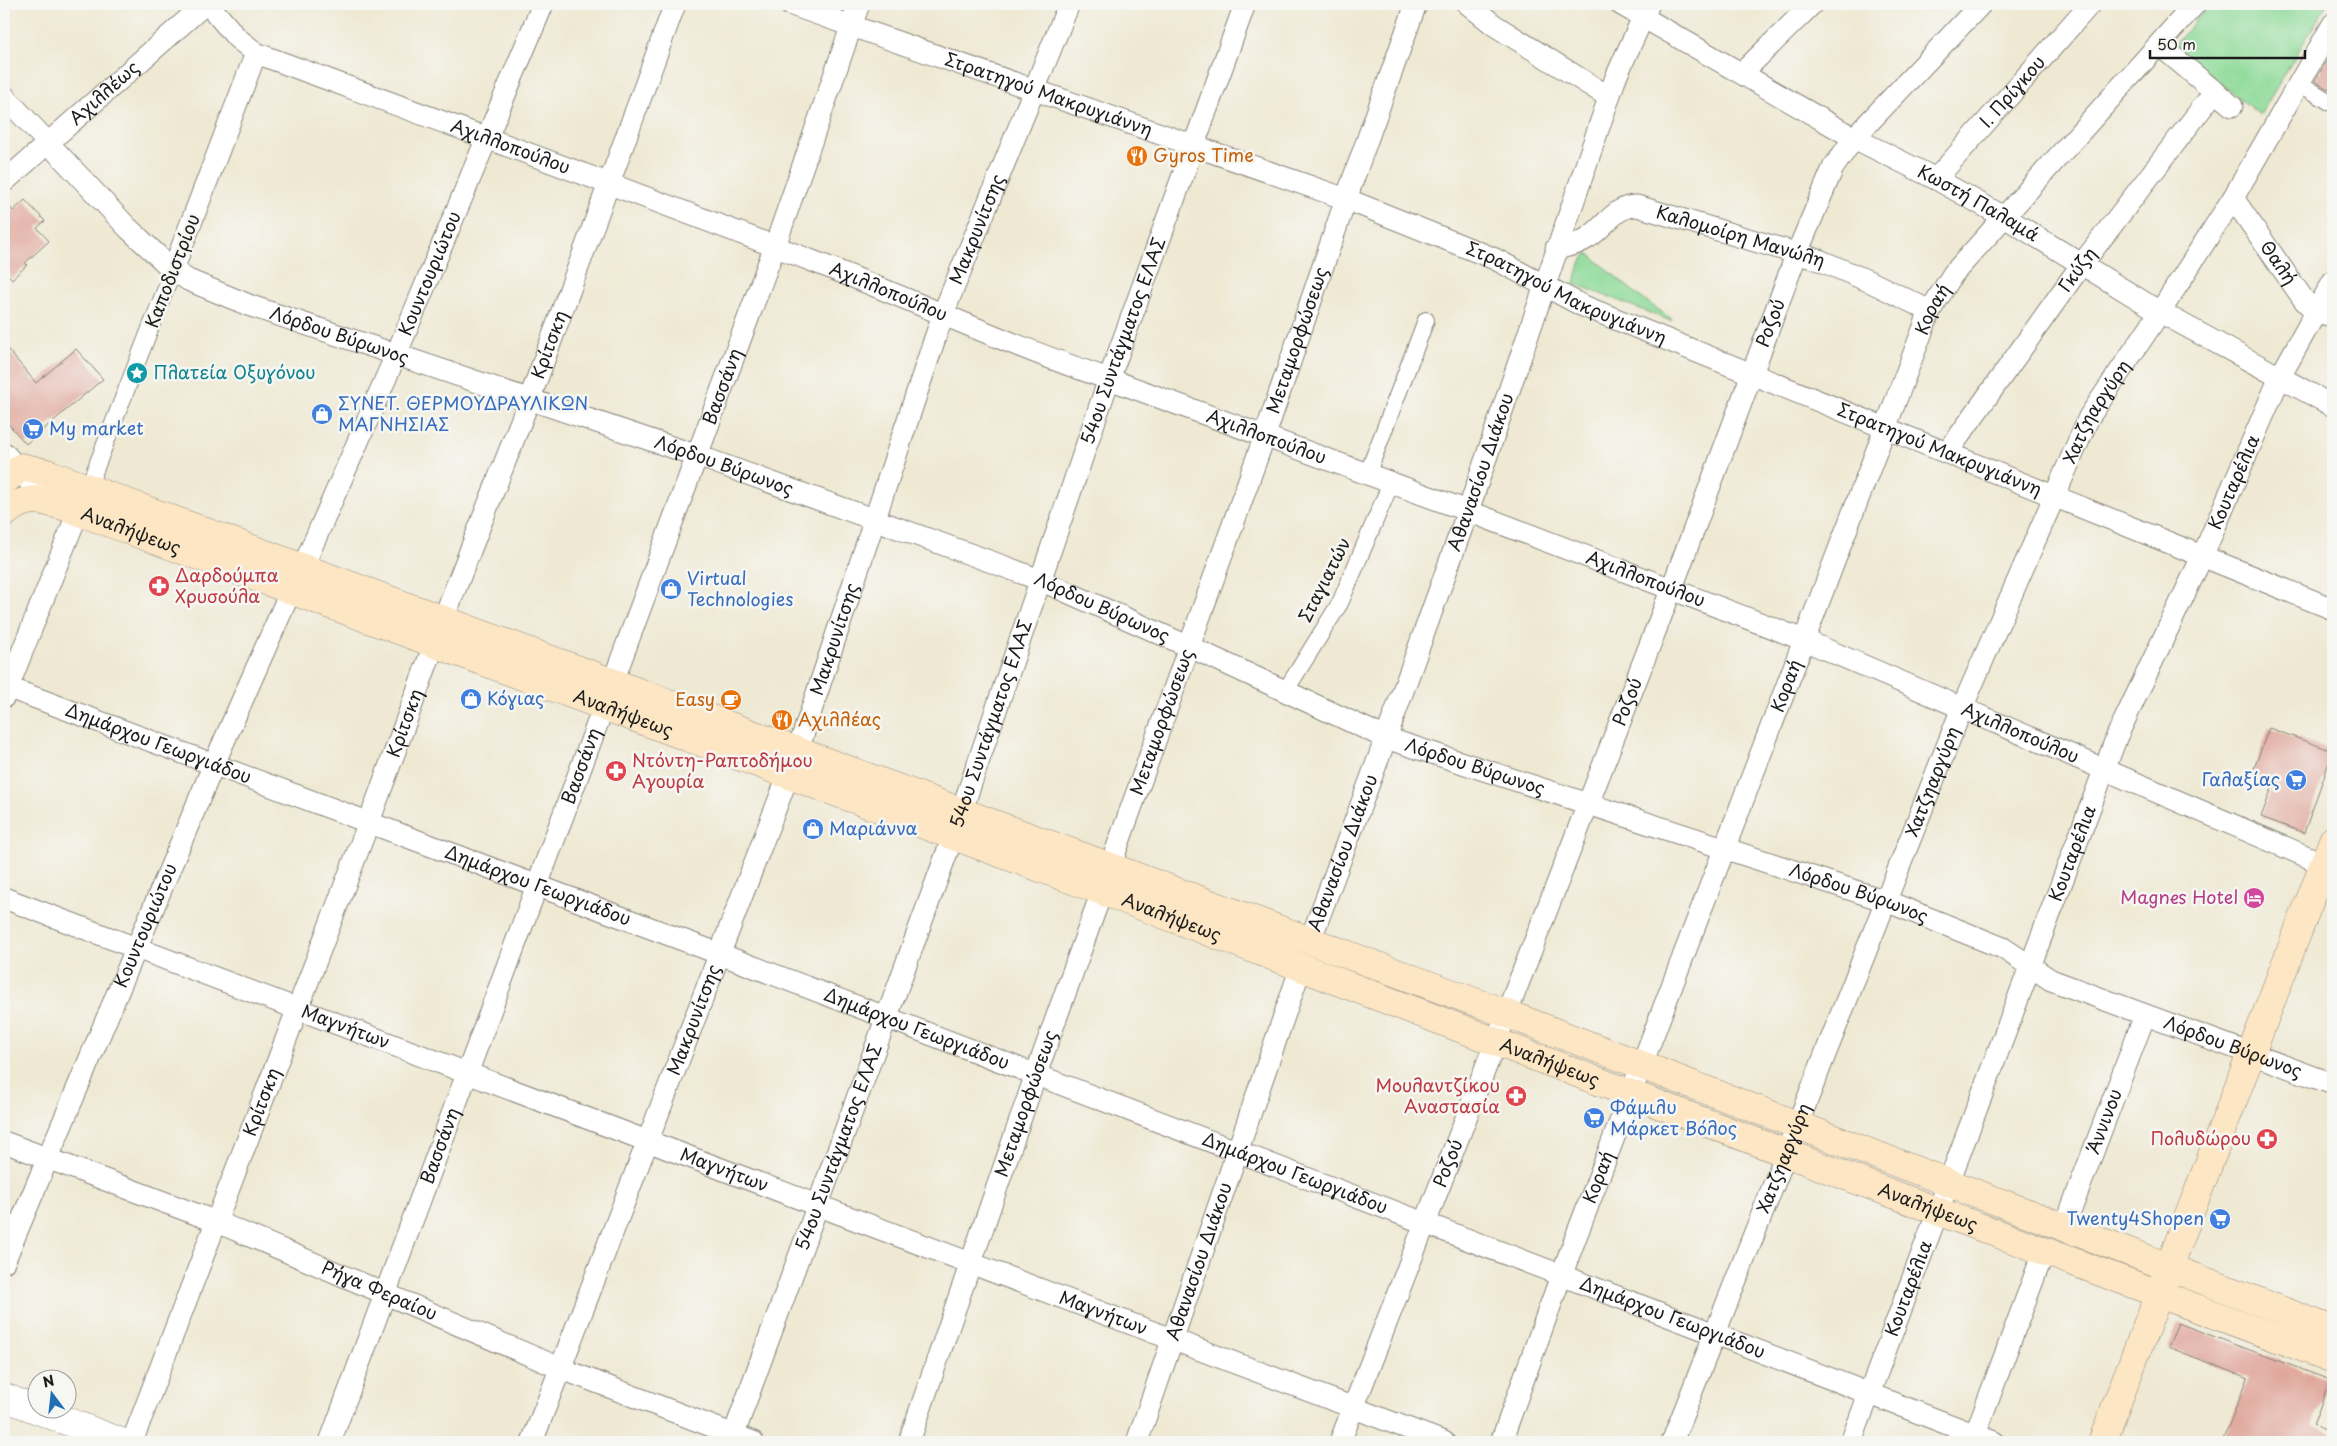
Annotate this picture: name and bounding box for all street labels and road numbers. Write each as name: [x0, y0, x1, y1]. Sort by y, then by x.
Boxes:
street label: Στρατηγού Μακρυγιάννη: [941, 45, 1157, 142]
street label: Ι. Πρίγκου: [1972, 49, 2051, 133]
street label: Αχιλλέως: [62, 54, 144, 130]
street label: Αχιλλοπούλου: [447, 111, 574, 180]
street label: Κωστή Παλαμά: [1913, 157, 2045, 247]
street label: Μακρυνίτσης: [941, 170, 1010, 288]
street label: Καλομοίρη Μανώλη: [1653, 197, 1829, 273]
street label: Κουντουριώτου: [391, 207, 467, 339]
street label: Καποδιστρίου: [137, 210, 206, 331]
street label: 54ου Συντάγματος ΕΛΑΣ: [1073, 233, 1171, 448]
street label: Στρατηγού Μακρυγιάννη: [1463, 234, 1671, 350]
street label: Θαλή: [2254, 234, 2304, 290]
street label: Γκύζη: [2051, 241, 2102, 297]
street label: Αχιλλοπούλου: [826, 254, 952, 327]
street label: Μεταμορφώσεως: [1258, 263, 1334, 417]
street label: Κοραή: [1907, 278, 1956, 339]
street label: Ροζού: [1748, 295, 1791, 351]
street label: Λόρδου Βύρωνος: [267, 298, 413, 370]
street label: Κρίτσκη: [523, 306, 573, 382]
street label: Βασσάνη: [695, 344, 748, 428]
street label: Χατζηαργύρη: [2055, 354, 2136, 467]
street label: Αθανασίου Διάκου: [1440, 389, 1519, 555]
street label: Στρατηγού Μακρυγιάννη: [1834, 395, 2046, 502]
street label: Αχιλλοπούλου: [1203, 401, 1331, 470]
street label: Λόρδου Βύρωνος: [651, 427, 798, 501]
street label: Κουταρέλια: [2201, 430, 2265, 533]
street label: Αναλήψεως: [78, 499, 185, 560]
street label: Σταγιατών: [1291, 532, 1357, 626]
street label: Αχιλλοπούλου: [1583, 543, 1710, 613]
street label: Λόρδου Βύρωνος: [1031, 564, 1174, 648]
street label: Μακρυνίτσης: [802, 579, 865, 699]
street label: 54ου Συντάγματος ΕΛΑΣ: [942, 616, 1038, 831]
street label: Μεταμορφώσεως: [1122, 645, 1199, 798]
street label: Κοραή: [1763, 655, 1807, 716]
street label: Ροζού: [1605, 673, 1648, 730]
street label: Αναλήψεως: [570, 681, 677, 743]
street label: Κρίτσκη: [379, 685, 429, 761]
street label: Δημάρχου Γεωργιάδου: [62, 695, 256, 790]
street label: Αχιλλοπούλου: [1958, 695, 2084, 769]
street label: Χατζηαργύρη: [1898, 722, 1965, 840]
street label: Βασσάνη: [553, 724, 607, 808]
street label: Λόρδου Βύρωνος: [1402, 730, 1549, 801]
street label: Αθανασίου Διάκου: [1300, 770, 1383, 935]
street label: Κουταρέλια: [2041, 801, 2102, 905]
street label: Δημάρχου Γεωργιάδου: [442, 837, 635, 932]
street label: Λόρδου Βύρωνος: [1786, 855, 1933, 929]
street label: Κουντουριώτου: [106, 859, 183, 992]
street label: Αναλήψεως: [1119, 885, 1226, 948]
street label: Μακρυνίτσης: [659, 960, 726, 1079]
street label: Δημάρχου Γεωργιάδου: [821, 980, 1014, 1075]
street label: Μαγνήτων: [298, 997, 394, 1055]
street label: Λόρδου Βύρωνος: [2160, 1008, 2306, 1083]
street label: Μεταμορφώσεως: [987, 1026, 1063, 1180]
street label: Αναλήψεως: [1497, 1030, 1604, 1092]
street label: 54ου Συντάγματος ΕΛΑΣ: [787, 1040, 888, 1254]
street label: Κρίτσκη: [235, 1063, 286, 1140]
street label: Άννινου: [2078, 1084, 2128, 1157]
street label: Χατζηαργύρη: [1749, 1099, 1817, 1217]
street label: Βασσάνη: [412, 1103, 465, 1187]
street label: Δημάρχου Γεωργιάδου: [1199, 1125, 1392, 1220]
street label: Ροζού: [1425, 1135, 1469, 1191]
street label: Μαγνήτων: [677, 1140, 773, 1198]
street label: Κοραή: [1575, 1147, 1620, 1207]
street label: Αναλήψεως: [1875, 1175, 1982, 1237]
street label: Αθανασίου Διάκου: [1158, 1178, 1238, 1344]
street label: Κουταρέλια: [1877, 1236, 1938, 1340]
street label: Ρήγα Φεραίου: [318, 1253, 442, 1326]
street label: Δημάρχου Γεωργιάδου: [1576, 1269, 1770, 1364]
street label: Μαγνήτων: [1056, 1283, 1152, 1341]

